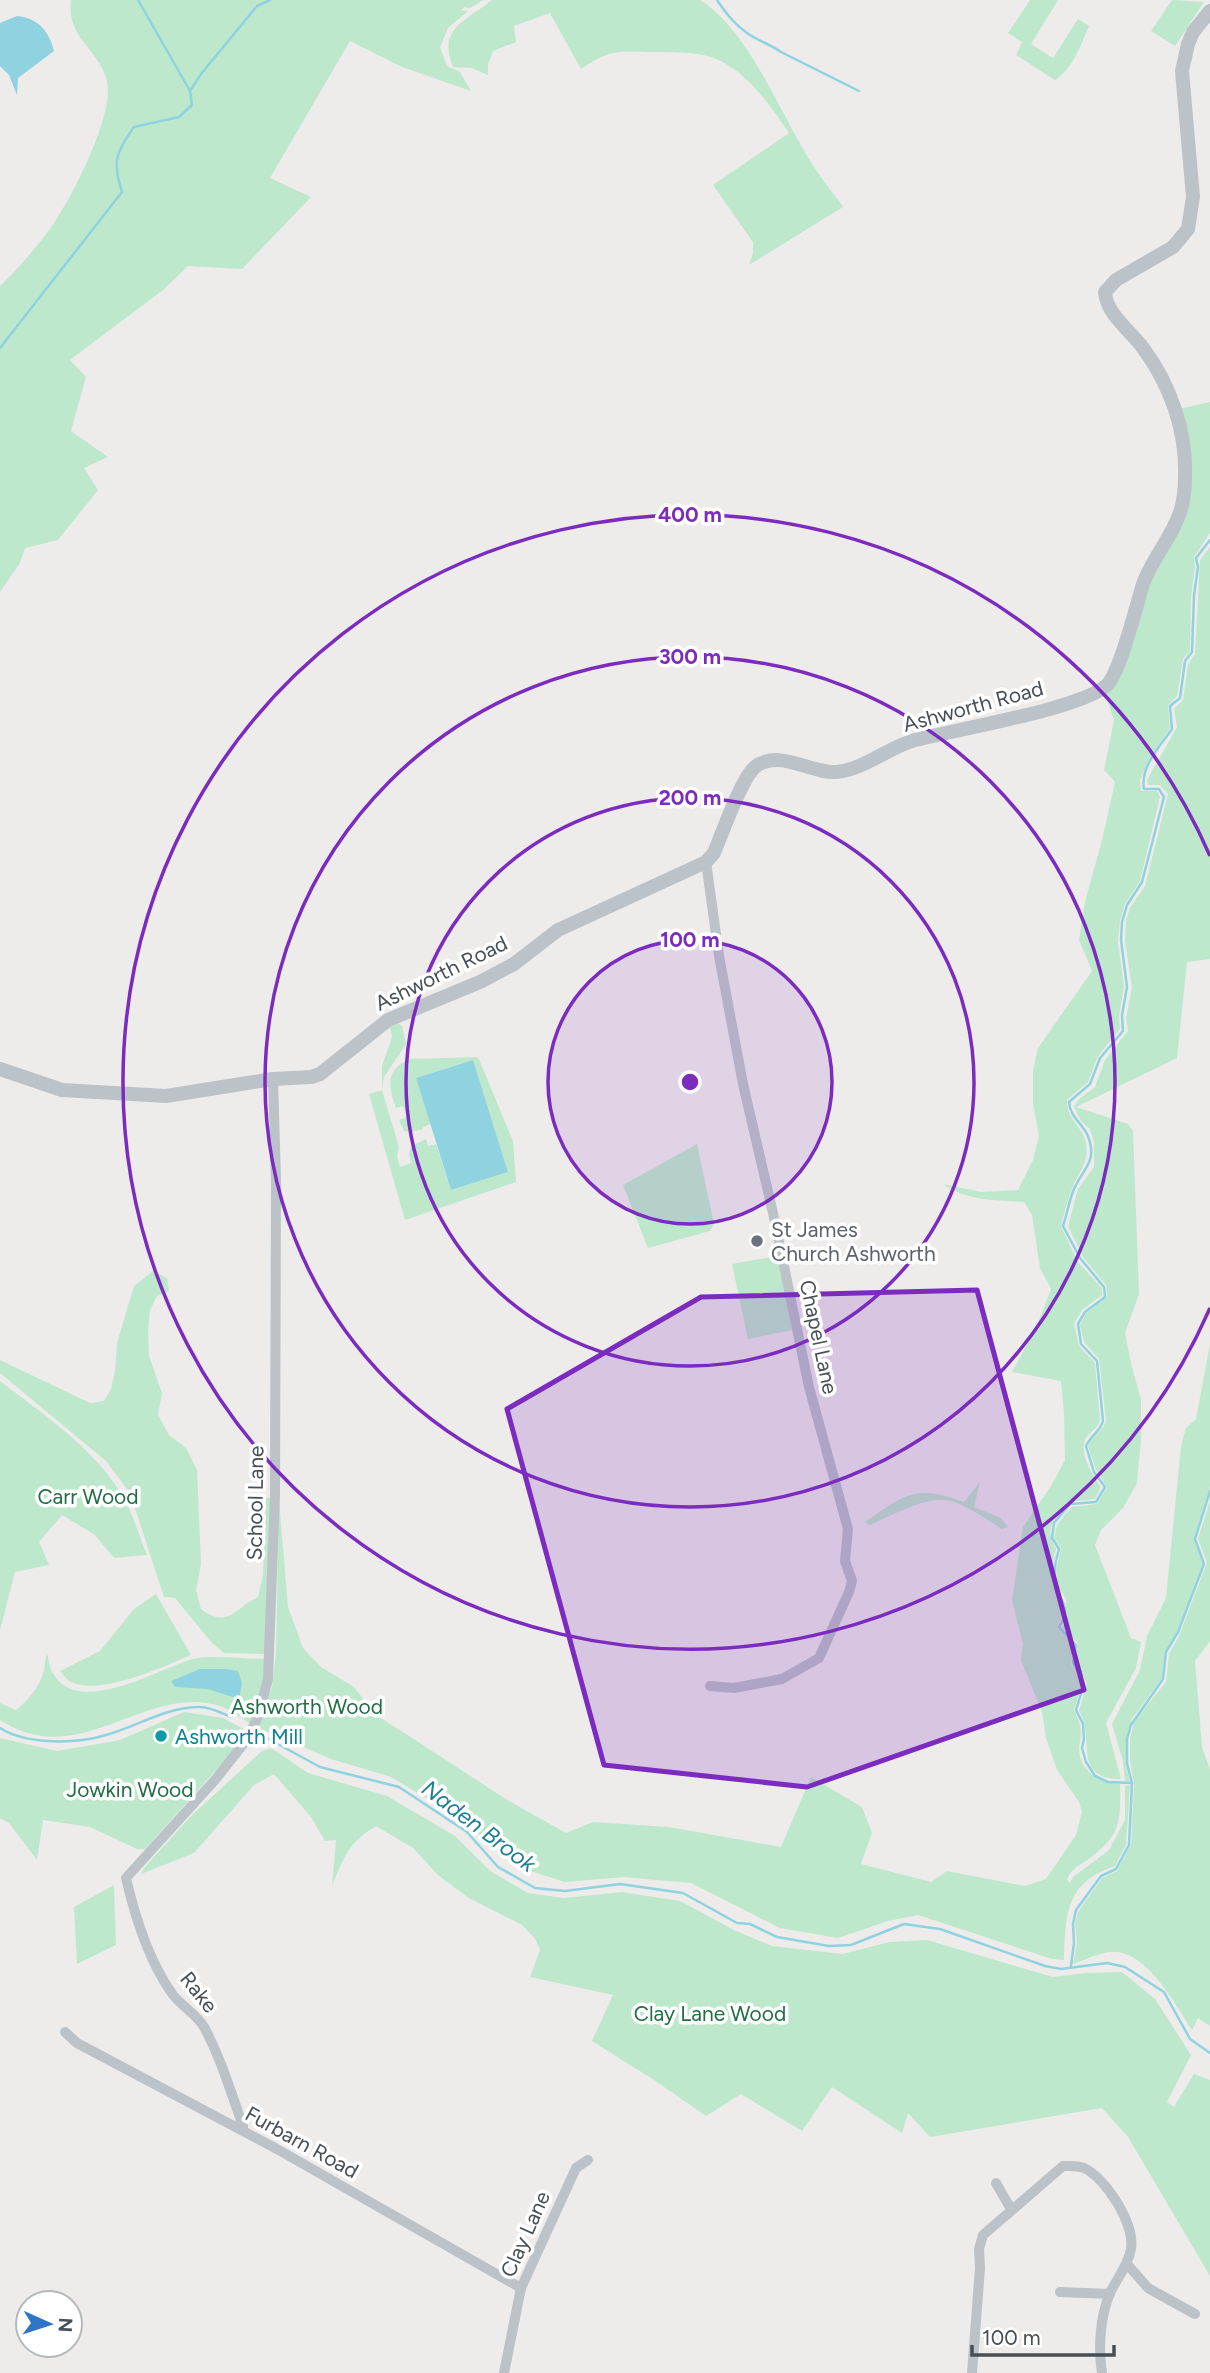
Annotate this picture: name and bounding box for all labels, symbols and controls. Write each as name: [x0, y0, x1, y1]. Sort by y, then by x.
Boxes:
text: 400 m: [658, 502, 722, 527]
text: 300 m: [659, 644, 721, 669]
street label: Ashworth Road: [900, 675, 1046, 737]
text: 200 m: [659, 785, 721, 810]
text: 100 m: [660, 927, 720, 952]
street label: Ashworth Road: [371, 930, 511, 1016]
centre of rings: [678, 1070, 702, 1094]
place label: St James Church Ashworth: [771, 1217, 936, 1266]
marker: St James Church Ashworth: [749, 1233, 765, 1249]
street label: Chapel Lane: [795, 1278, 843, 1396]
street label: School Lane: [241, 1445, 269, 1561]
park label: Carr Wood: [37, 1484, 139, 1509]
park label: Ashworth Wood: [231, 1694, 383, 1719]
place label: Ashworth Mill: [175, 1724, 303, 1749]
marker: Ashworth Mill: [153, 1728, 169, 1744]
water label: Naden Brook: [416, 1774, 542, 1879]
park label: Jowkin Wood: [66, 1777, 194, 1802]
street label: Rake: [175, 1967, 223, 2017]
park label: Clay Lane Wood: [634, 2001, 786, 2026]
street label: Furbarn Road: [241, 2101, 363, 2183]
street label: Clay Lane: [495, 2187, 555, 2281]
north arrow: [14, 2289, 84, 2359]
scale bar: [972, 2314, 1114, 2358]
text: N: [54, 2317, 77, 2333]
text: 100 m: [982, 2325, 1041, 2350]

